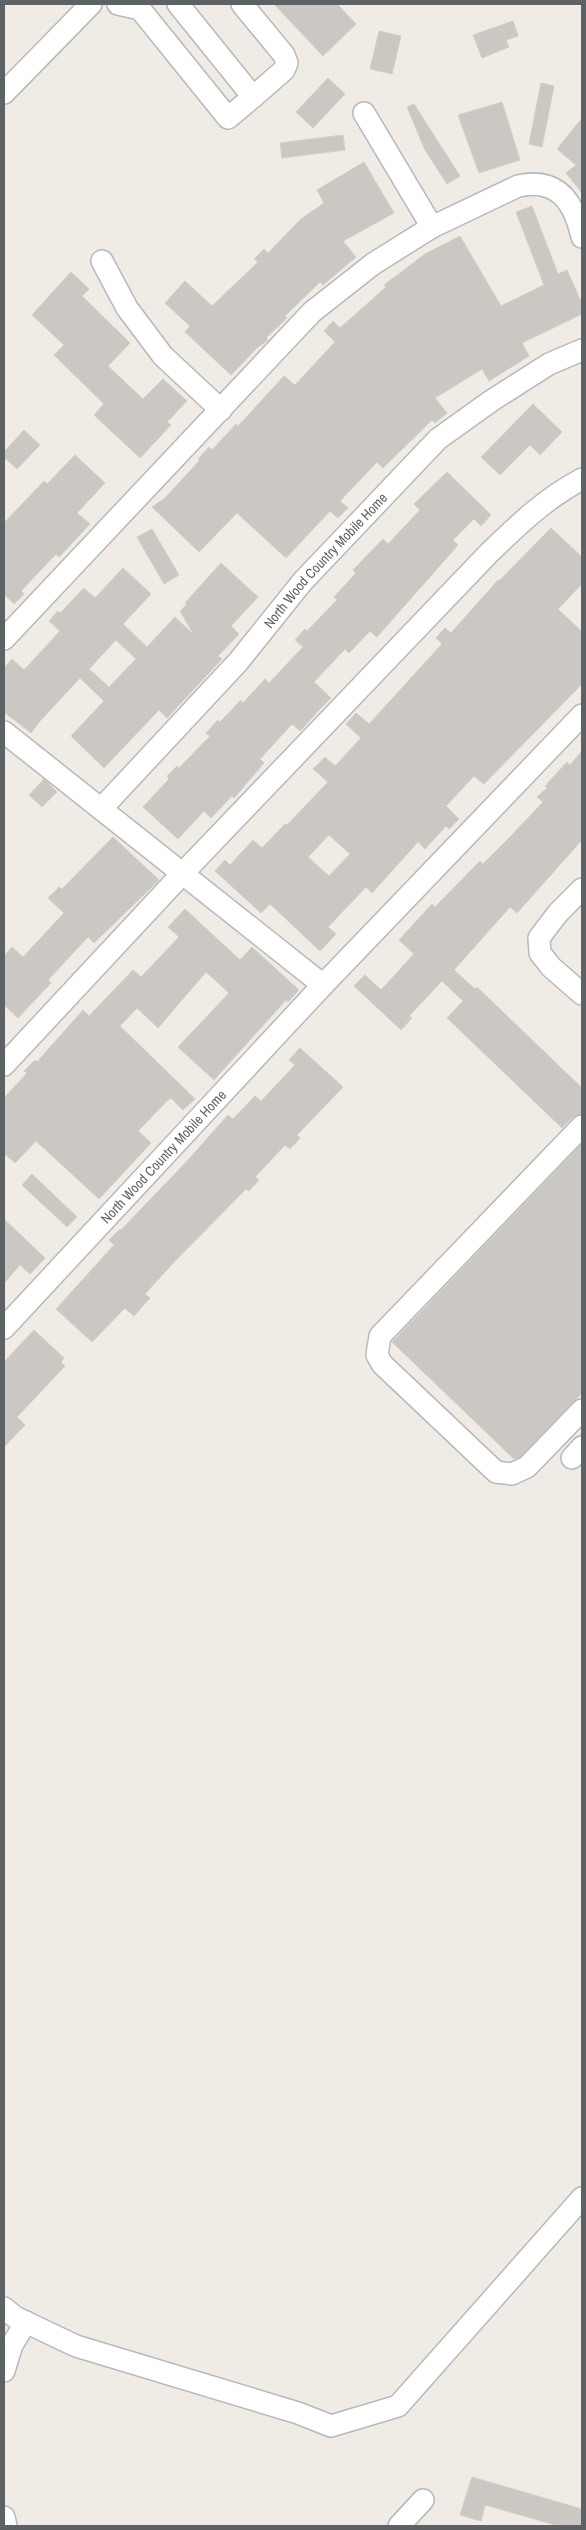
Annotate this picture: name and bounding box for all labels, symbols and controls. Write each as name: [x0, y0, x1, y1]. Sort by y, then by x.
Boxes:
street label: North Wood Country Mobile Home: [260, 489, 391, 632]
street label: North Wood Country Mobile Home: [97, 1086, 230, 1227]

